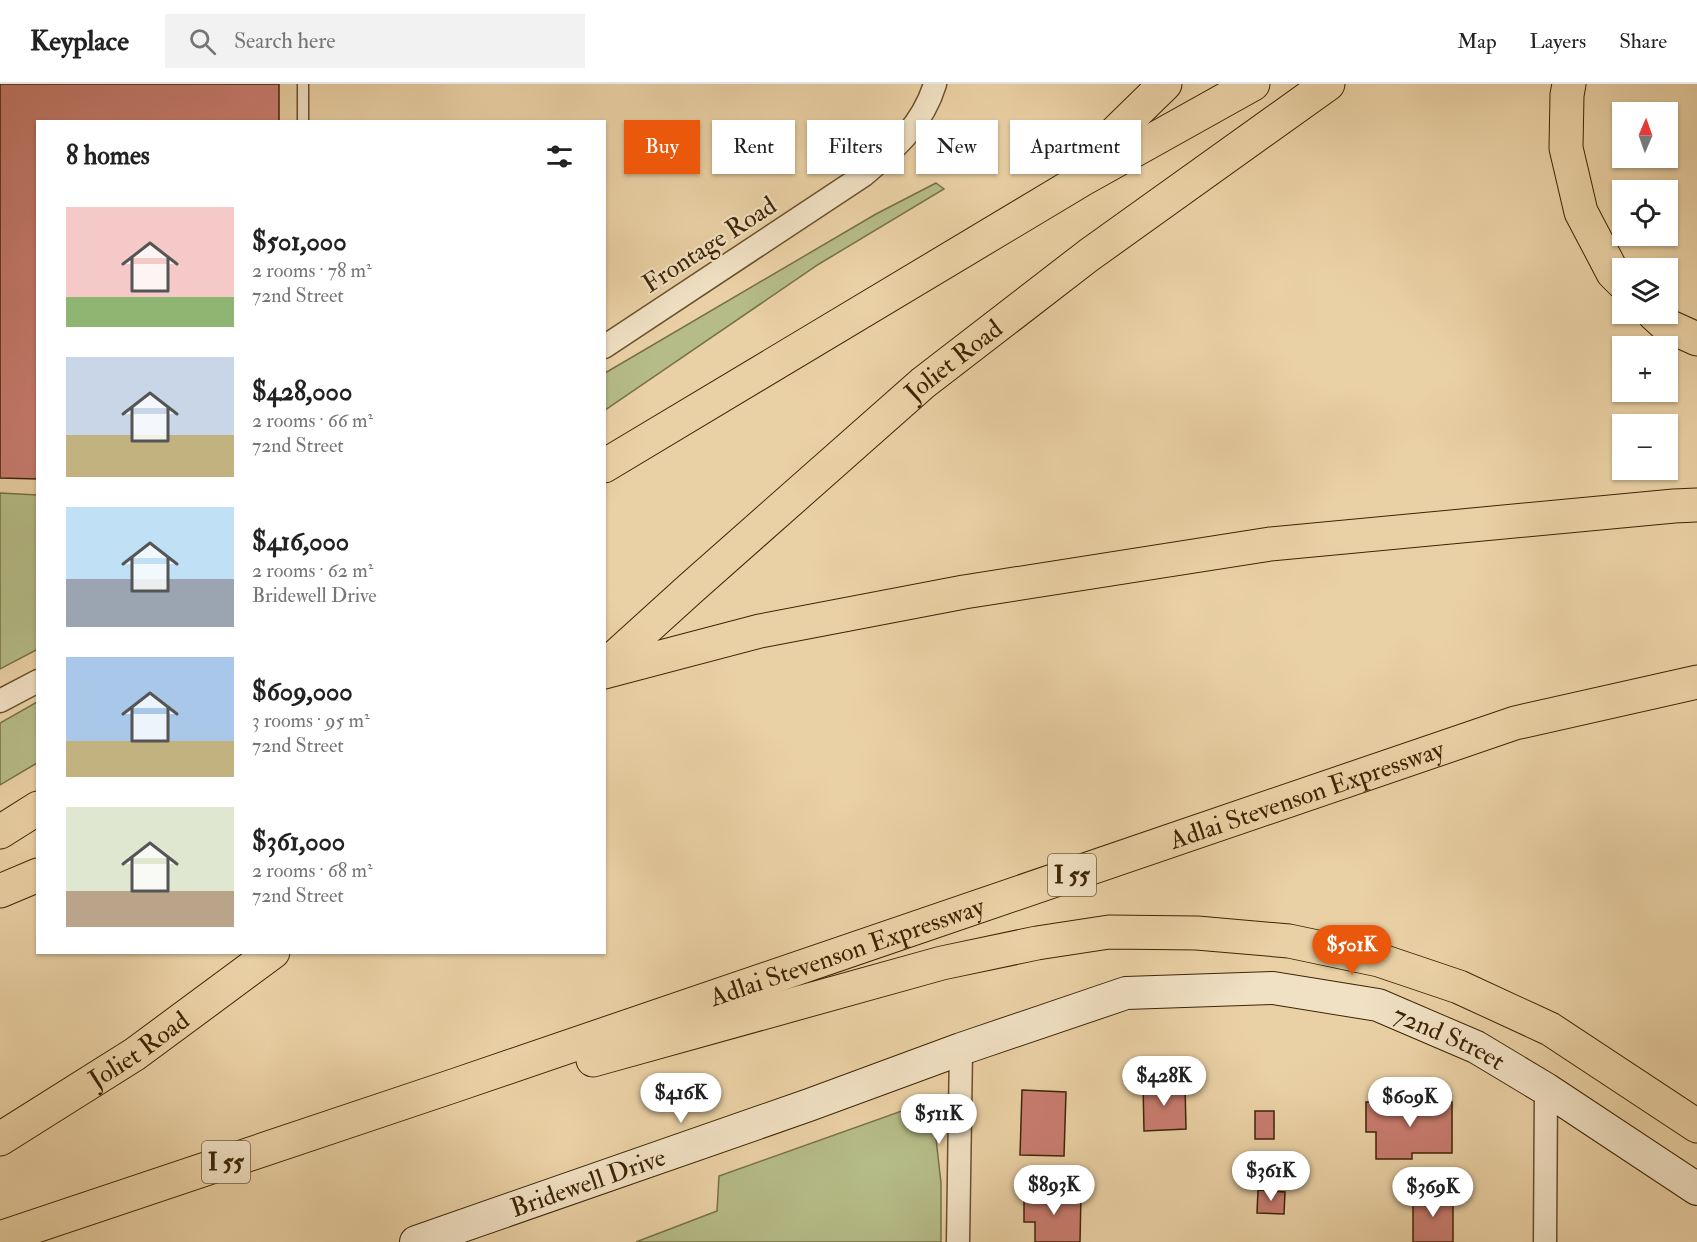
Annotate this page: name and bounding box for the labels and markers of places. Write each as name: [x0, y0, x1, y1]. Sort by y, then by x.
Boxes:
pin: $501K: [1310, 925, 1394, 976]
pin: $428K: [1122, 1056, 1206, 1107]
pin: $416K: [639, 1073, 723, 1124]
pin: $609K: [1368, 1077, 1452, 1128]
pin: $511K: [897, 1094, 981, 1145]
pin: $361K: [1229, 1151, 1313, 1202]
pin: $893K: [1012, 1165, 1096, 1216]
pin: $369K: [1391, 1167, 1475, 1218]

